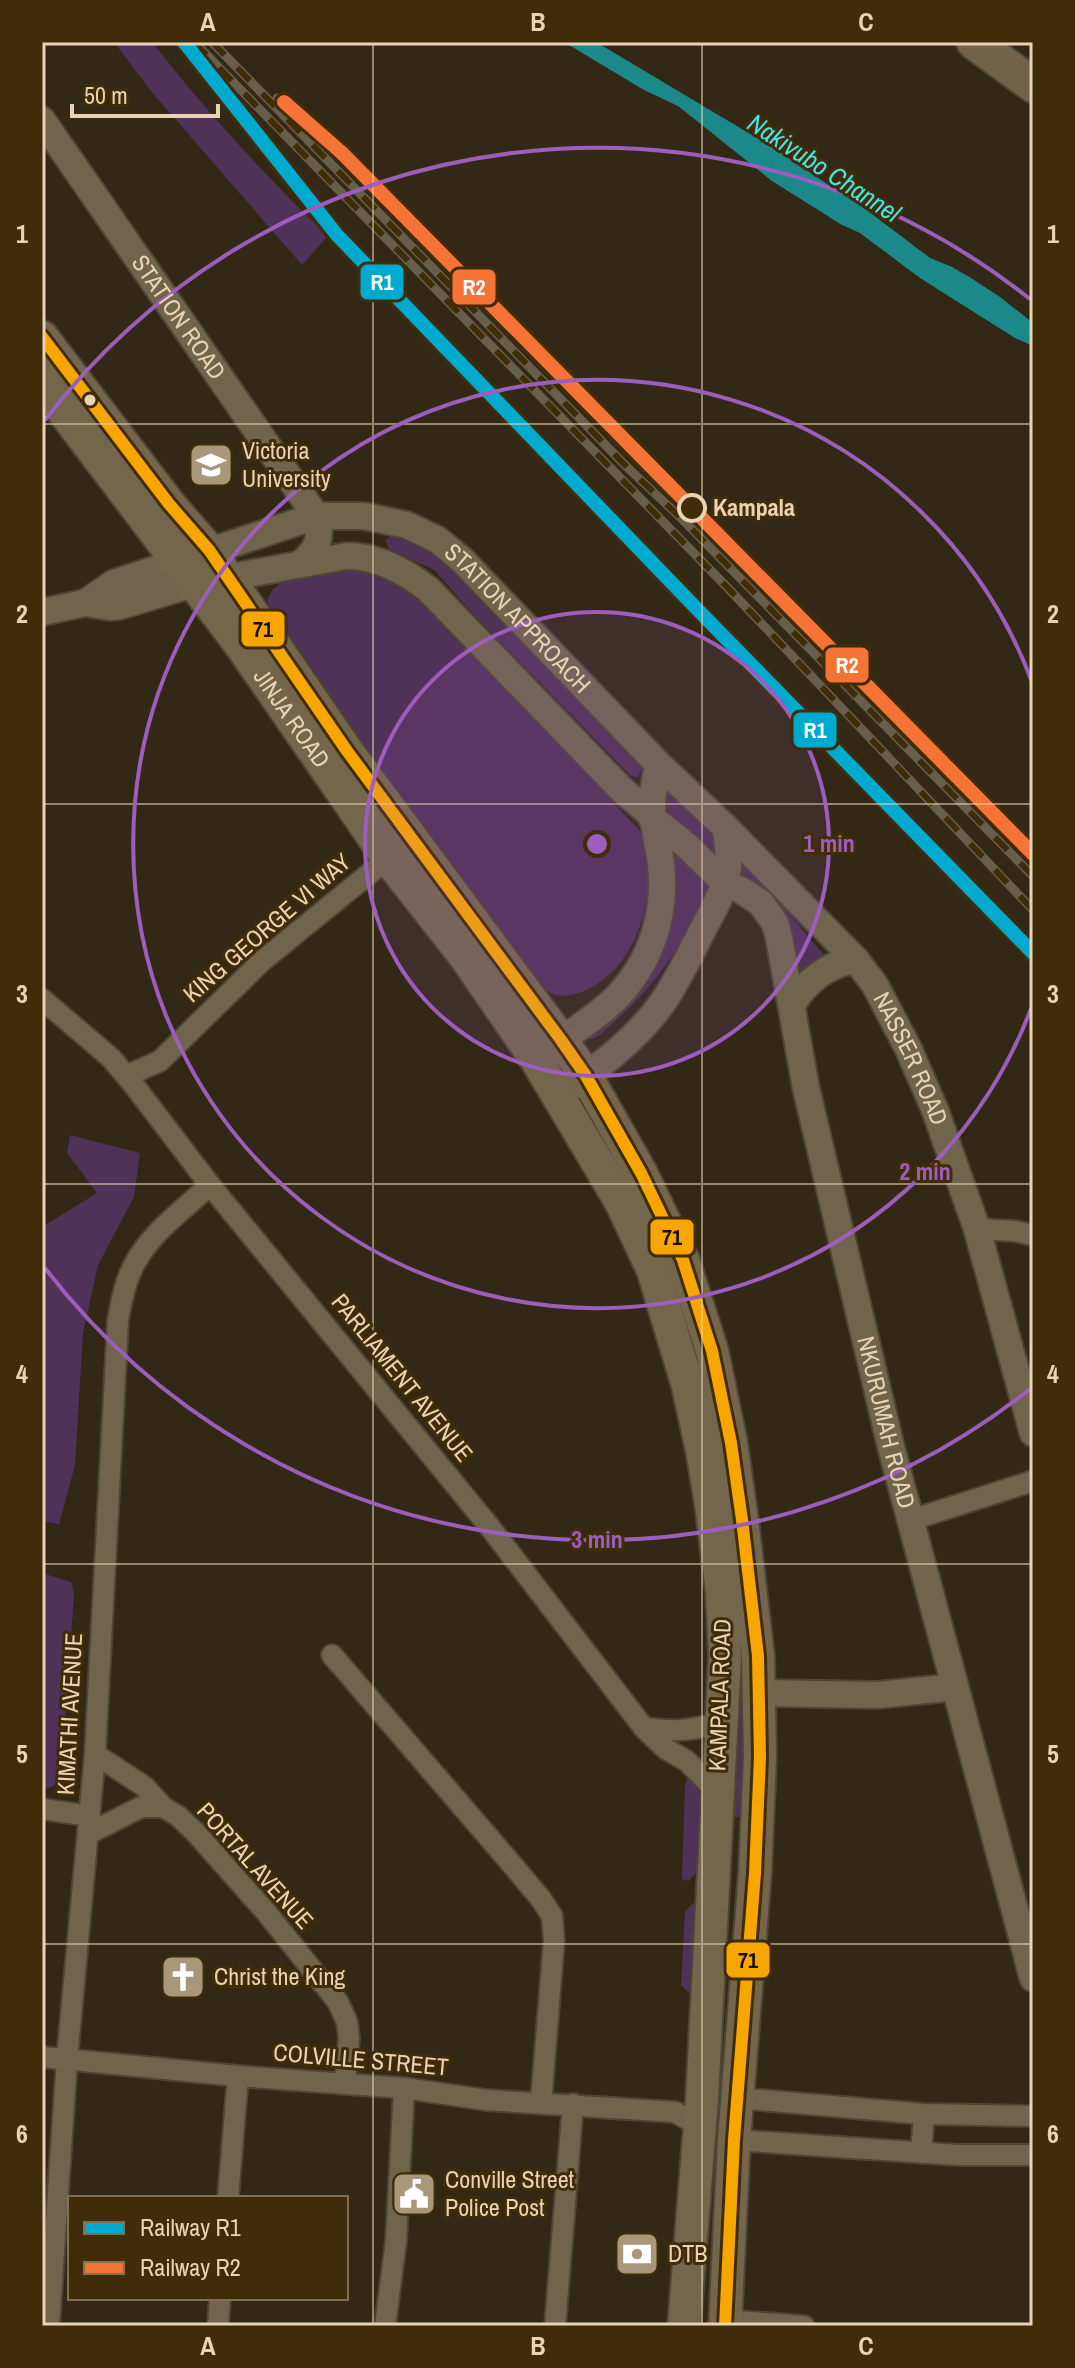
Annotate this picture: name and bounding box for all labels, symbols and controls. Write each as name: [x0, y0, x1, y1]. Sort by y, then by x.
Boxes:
text: A: [200, 4, 216, 39]
text: B: [530, 4, 546, 39]
text: C: [858, 4, 874, 39]
scale bar: [72, 68, 218, 118]
text: 50 m: [84, 79, 128, 111]
water label: Nakivubo Channel: [741, 105, 908, 231]
text: 1: [16, 216, 28, 251]
text: 1: [1047, 216, 1059, 251]
street label: STATION ROAD: [125, 248, 234, 385]
line badge: R1: [359, 263, 405, 301]
text: R1: [370, 267, 394, 297]
line badge: R2: [451, 268, 497, 306]
text: R2: [462, 272, 486, 302]
unlabelled marker: [82, 392, 98, 408]
place label: Victoria University: [242, 434, 331, 494]
school or university icon: Victoria University: [187, 441, 235, 489]
place label: Kampala: [713, 491, 795, 523]
marker: Kampala: [678, 494, 706, 522]
street label: STATION APPROACH: [438, 535, 598, 700]
text: 2: [16, 596, 28, 631]
text: 2: [1047, 596, 1059, 631]
line badge: 71: [240, 610, 286, 648]
text: 71: [253, 614, 274, 644]
line badge: R2: [824, 646, 870, 684]
text: R2: [835, 650, 859, 680]
street label: JINJA ROAD: [247, 662, 338, 774]
line badge: R1: [792, 711, 838, 749]
text: R1: [803, 715, 827, 745]
text: 1 min: [803, 827, 855, 859]
centre of rings: [583, 830, 611, 858]
street label: KING GEORGE VI WAY: [176, 846, 357, 1009]
text: 3: [16, 976, 28, 1011]
text: 3: [1047, 976, 1059, 1011]
street label: NASSER ROAD: [866, 986, 956, 1129]
text: 2 min: [899, 1155, 951, 1187]
line badge: 71: [649, 1218, 695, 1256]
text: 71: [662, 1222, 683, 1252]
street label: PARLIAMENT AVENUE: [325, 1287, 481, 1468]
street label: NKURUMAH ROAD: [850, 1333, 924, 1512]
text: 4: [16, 1356, 28, 1391]
text: 4: [1047, 1356, 1059, 1391]
text: 3 min: [571, 1523, 623, 1555]
street label: KAMPALA ROAD: [700, 1618, 738, 1772]
street label: KIMATHI AVENUE: [49, 1632, 89, 1796]
text: 5: [16, 1736, 28, 1771]
text: 5: [1047, 1736, 1059, 1771]
street label: PORTAL AVENUE: [190, 1795, 321, 1936]
line badge: 71: [725, 1941, 771, 1979]
text: 71: [738, 1945, 759, 1975]
church icon: Christ the King: [159, 1953, 207, 2001]
place label: Christ the King: [214, 1960, 345, 1992]
street label: COLVILLE STREET: [272, 2035, 450, 2083]
text: 6: [16, 2116, 28, 2151]
text: 6: [1047, 2116, 1059, 2151]
place label: Conville Street Police Post: [445, 2163, 575, 2223]
public building icon: Conville Street Police Post: [390, 2170, 438, 2218]
legend: [68, 2196, 348, 2300]
text: Railway R1: [140, 2211, 241, 2243]
bank icon: DTB: [613, 2230, 661, 2278]
place label: DTB: [668, 2237, 707, 2269]
text: Railway R2: [140, 2251, 241, 2283]
text: A: [200, 2328, 216, 2363]
text: B: [530, 2328, 546, 2363]
text: C: [858, 2328, 874, 2363]

